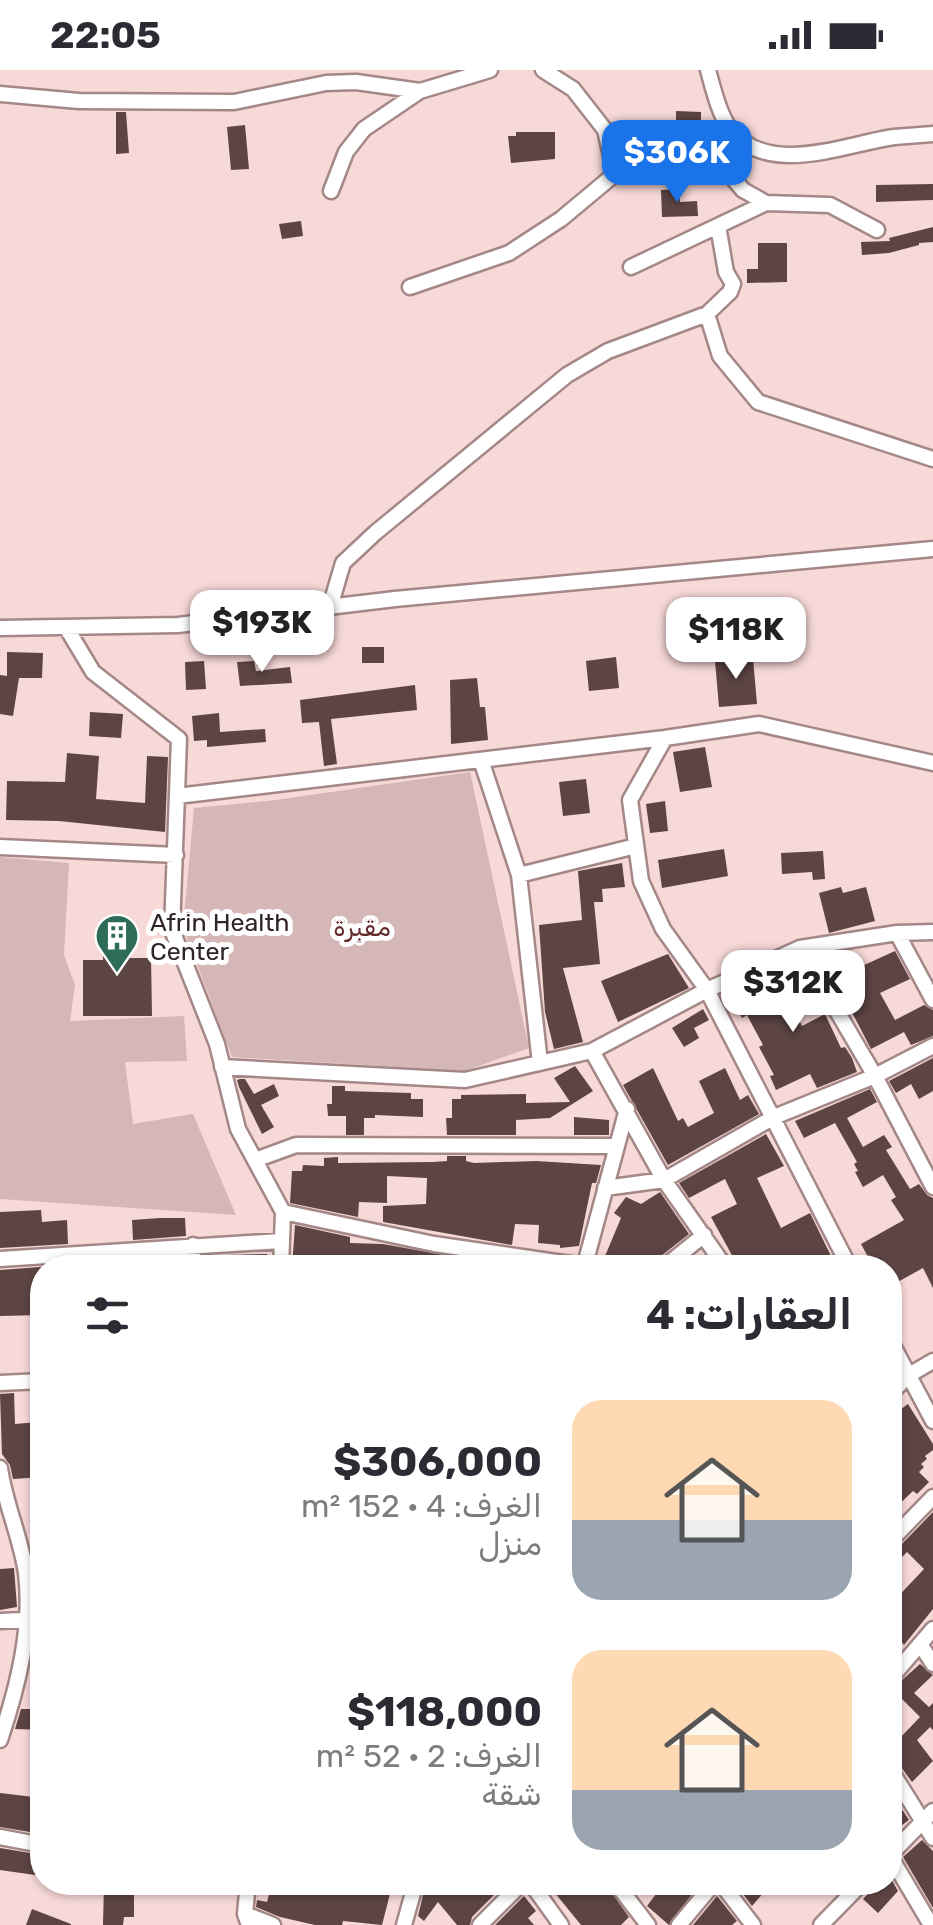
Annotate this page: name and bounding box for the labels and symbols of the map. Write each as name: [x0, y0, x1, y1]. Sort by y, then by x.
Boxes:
pin: $306K: [607, 120, 747, 205]
pin: $193K: [192, 590, 332, 675]
pin: $118K: [666, 597, 806, 682]
place label: Afrin Health Center: [150, 908, 289, 966]
building icon: Afrin Health Center: [94, 913, 140, 974]
park label: مقبرة: [333, 913, 391, 942]
pin: $312K: [723, 950, 863, 1035]

